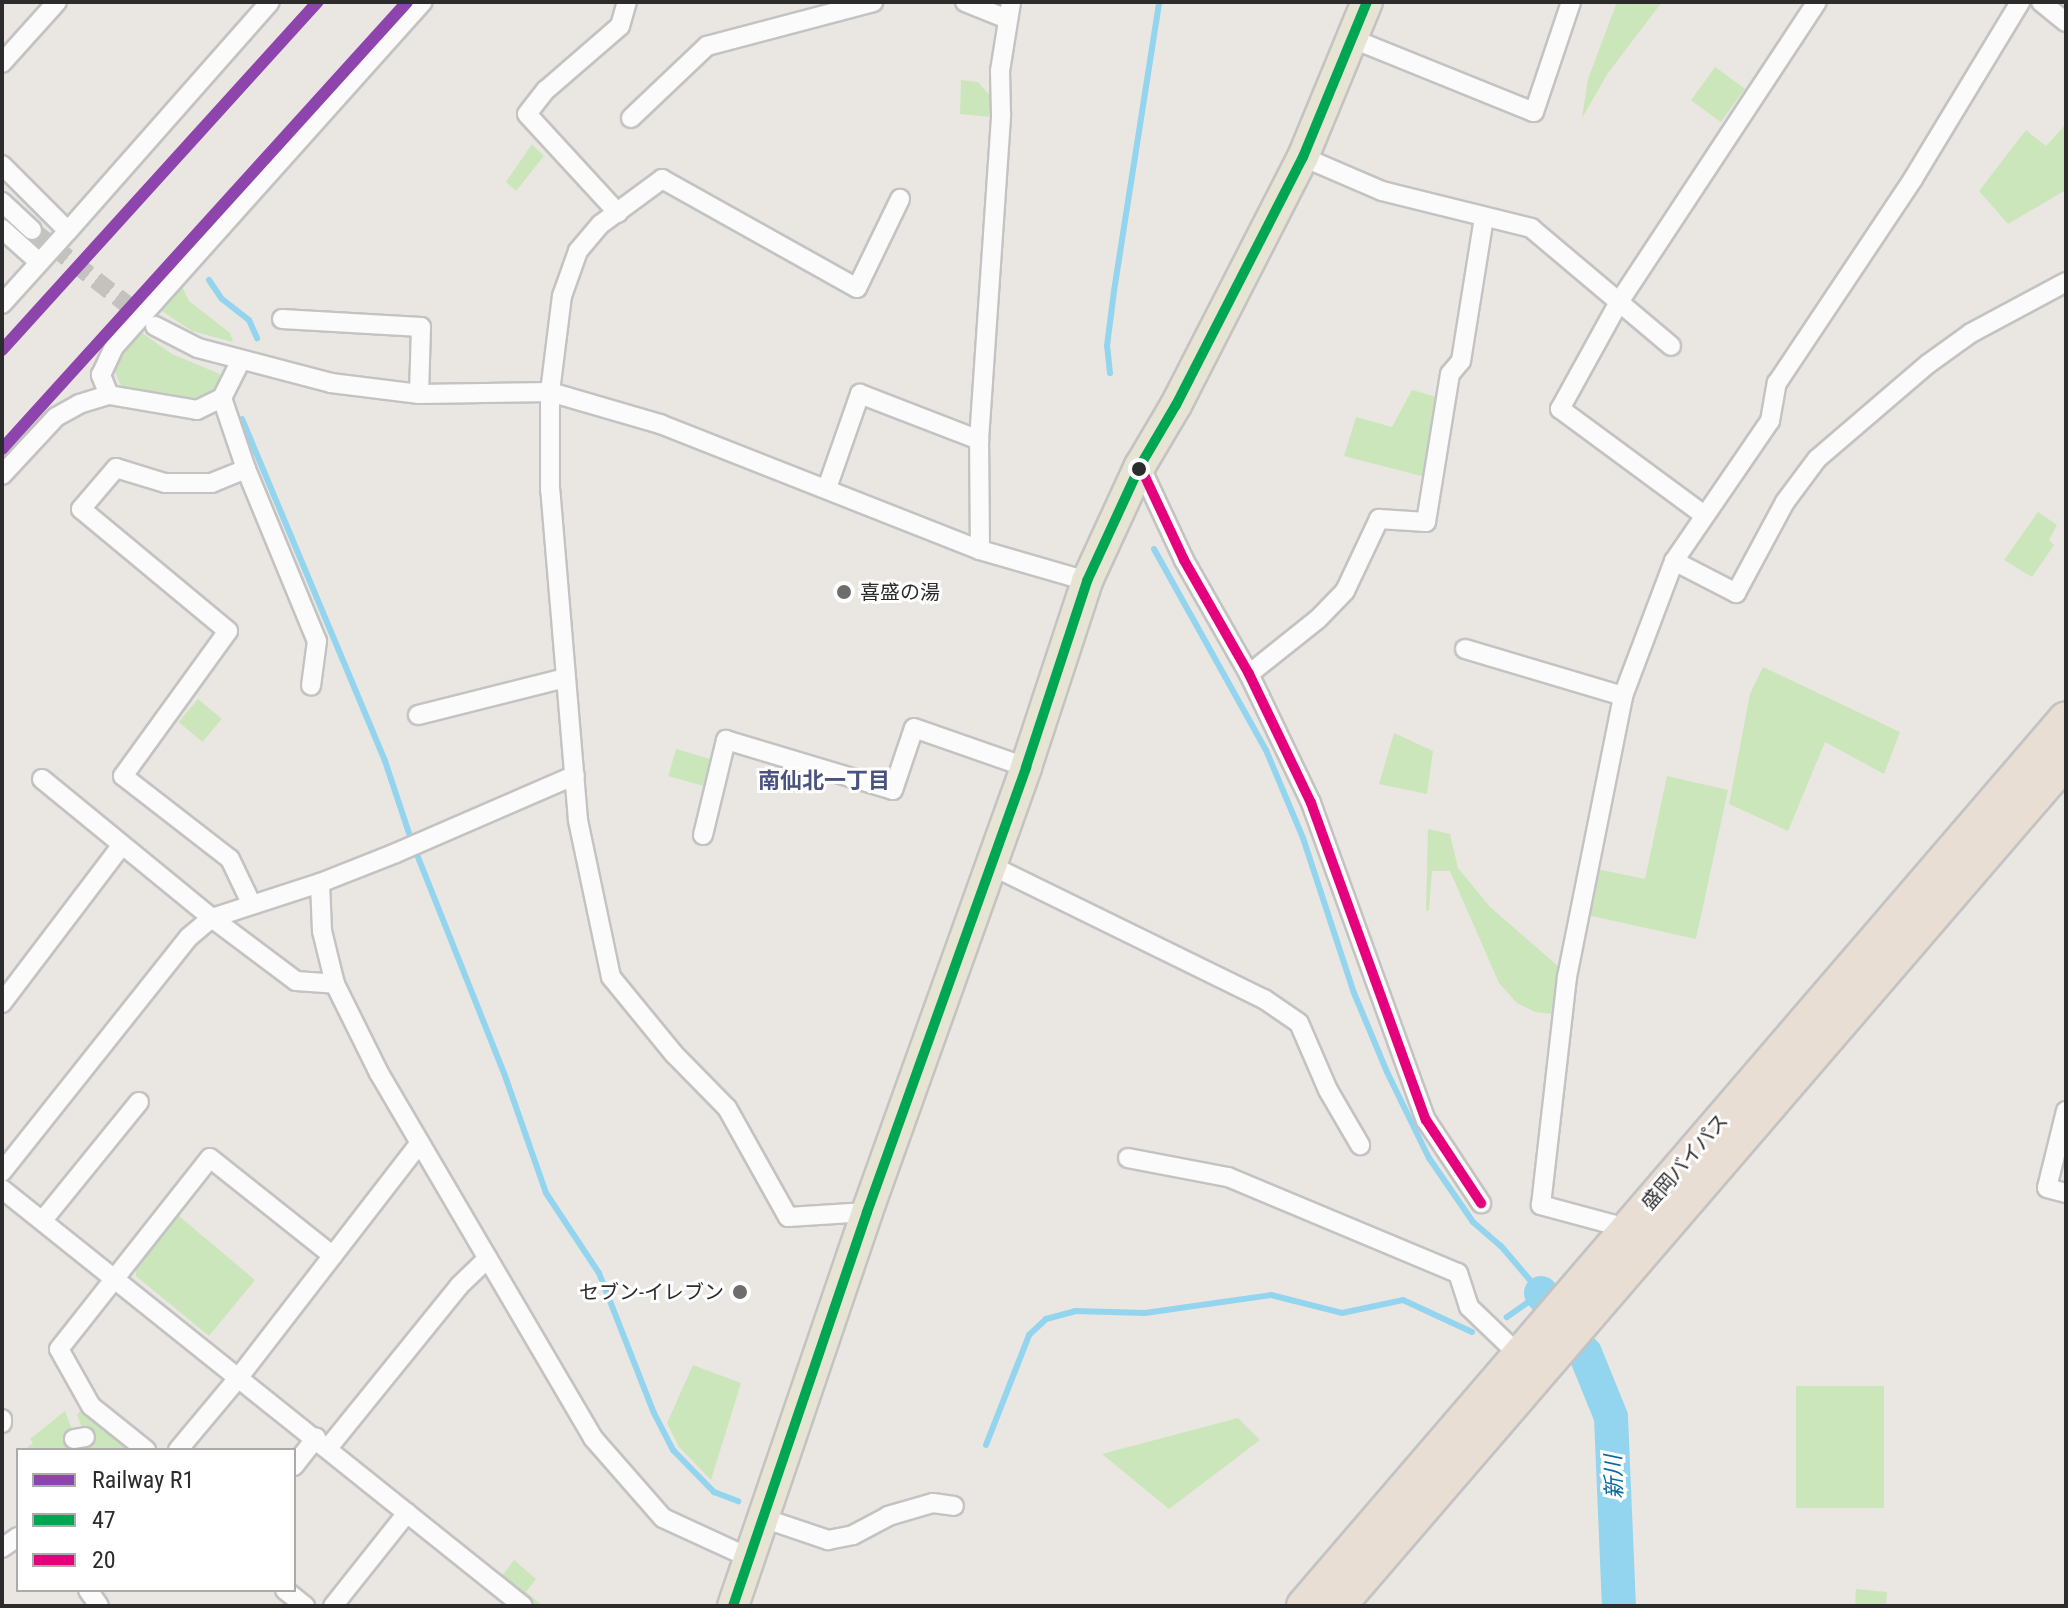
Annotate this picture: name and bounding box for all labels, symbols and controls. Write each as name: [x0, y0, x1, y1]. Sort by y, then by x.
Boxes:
unlabelled marker: [1131, 461, 1147, 477]
place label: 喜盛の湯: [860, 580, 940, 604]
marker: 喜盛の湯: [835, 583, 853, 601]
district label: 南仙北一丁目: [758, 768, 890, 794]
street label: 盛岡バイパス: [1637, 1109, 1733, 1215]
place label: セブン-イレブン: [579, 1280, 724, 1304]
marker: セブン-イレブン: [731, 1283, 749, 1301]
legend: [16, 1448, 296, 1592]
water label: 新川: [1600, 1455, 1628, 1499]
text: Railway R1: [92, 1466, 194, 1494]
text: 47: [92, 1506, 116, 1534]
text: 20: [92, 1546, 116, 1574]

